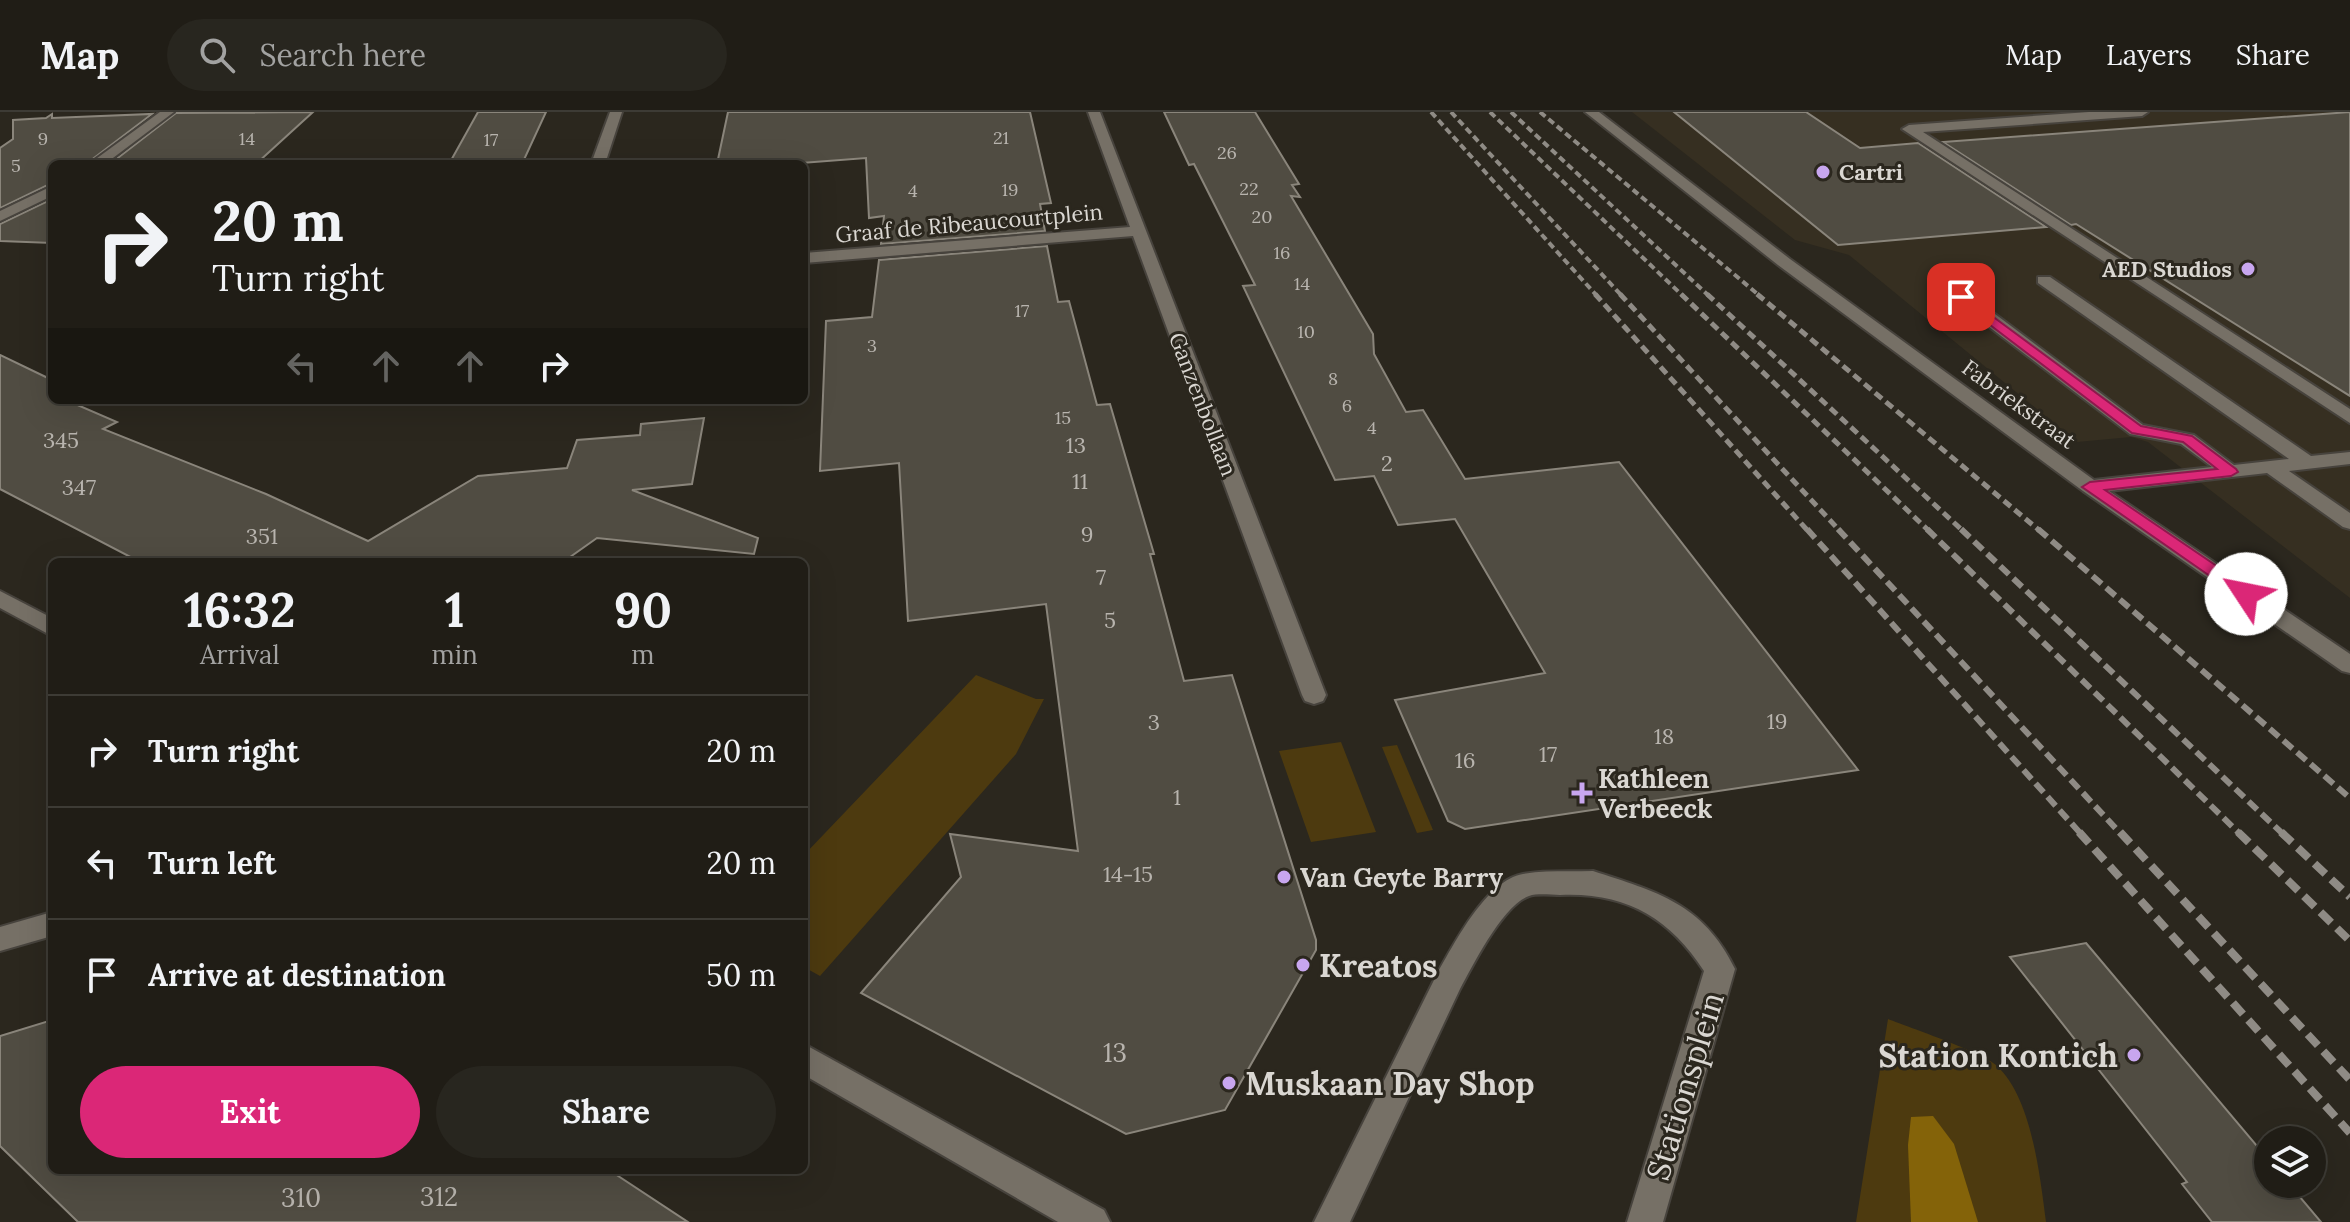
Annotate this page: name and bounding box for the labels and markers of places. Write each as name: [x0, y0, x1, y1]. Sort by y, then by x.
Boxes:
place label: Cartri: [1839, 158, 1903, 186]
marker: Cartri: [1814, 163, 1832, 181]
place label: AED Studios: [2102, 255, 2232, 283]
marker: AED Studios: [2239, 260, 2257, 278]
pin: [1927, 263, 1995, 331]
place label: Kathleen Verbeeck: [1598, 762, 1712, 825]
marker: Kathleen Verbeeck: [1573, 784, 1591, 802]
place label: Van Geyte Barry: [1300, 861, 1504, 894]
marker: Van Geyte Barry: [1275, 868, 1293, 886]
place label: Kreatos: [1319, 945, 1438, 986]
marker: Kreatos: [1294, 956, 1312, 974]
place label: Station Kontich: [1878, 1035, 2118, 1076]
marker: Station Kontich: [2125, 1046, 2143, 1064]
place label: Muskaan Day Shop: [1245, 1063, 1535, 1104]
marker: Muskaan Day Shop: [1220, 1074, 1238, 1092]

